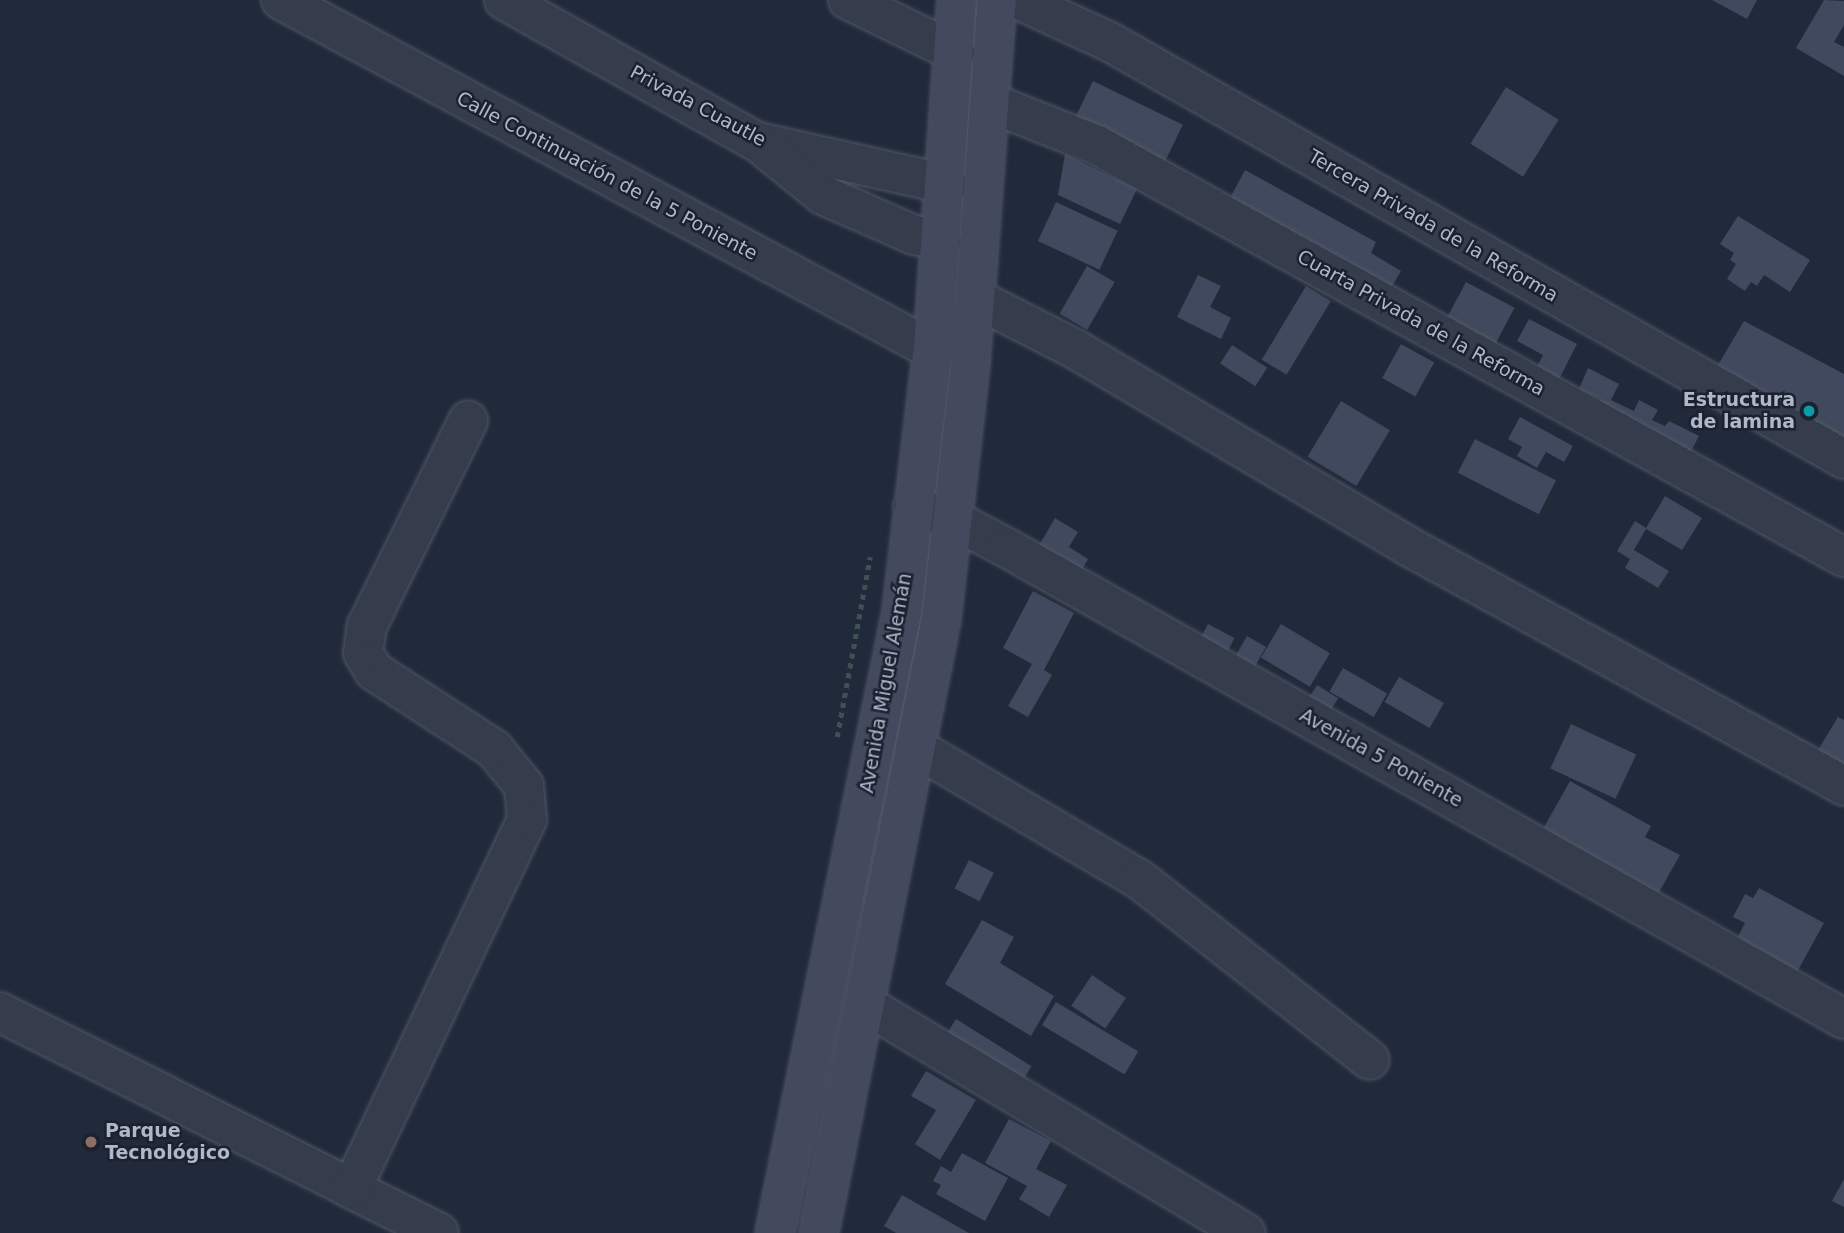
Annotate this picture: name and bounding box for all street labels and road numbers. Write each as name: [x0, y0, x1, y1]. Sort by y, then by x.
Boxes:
street label: Privada Cuautle: [626, 61, 770, 151]
street label: Calle Continuación de la 5 Poniente: [453, 87, 761, 265]
street label: Tercera Privada de la Reforma: [1304, 145, 1562, 307]
street label: Cuarta Privada de la Reforma: [1293, 245, 1549, 401]
street label: Avenida Miguel Alemán: [855, 571, 917, 795]
street label: Avenida 5 Poniente: [1296, 704, 1466, 812]

